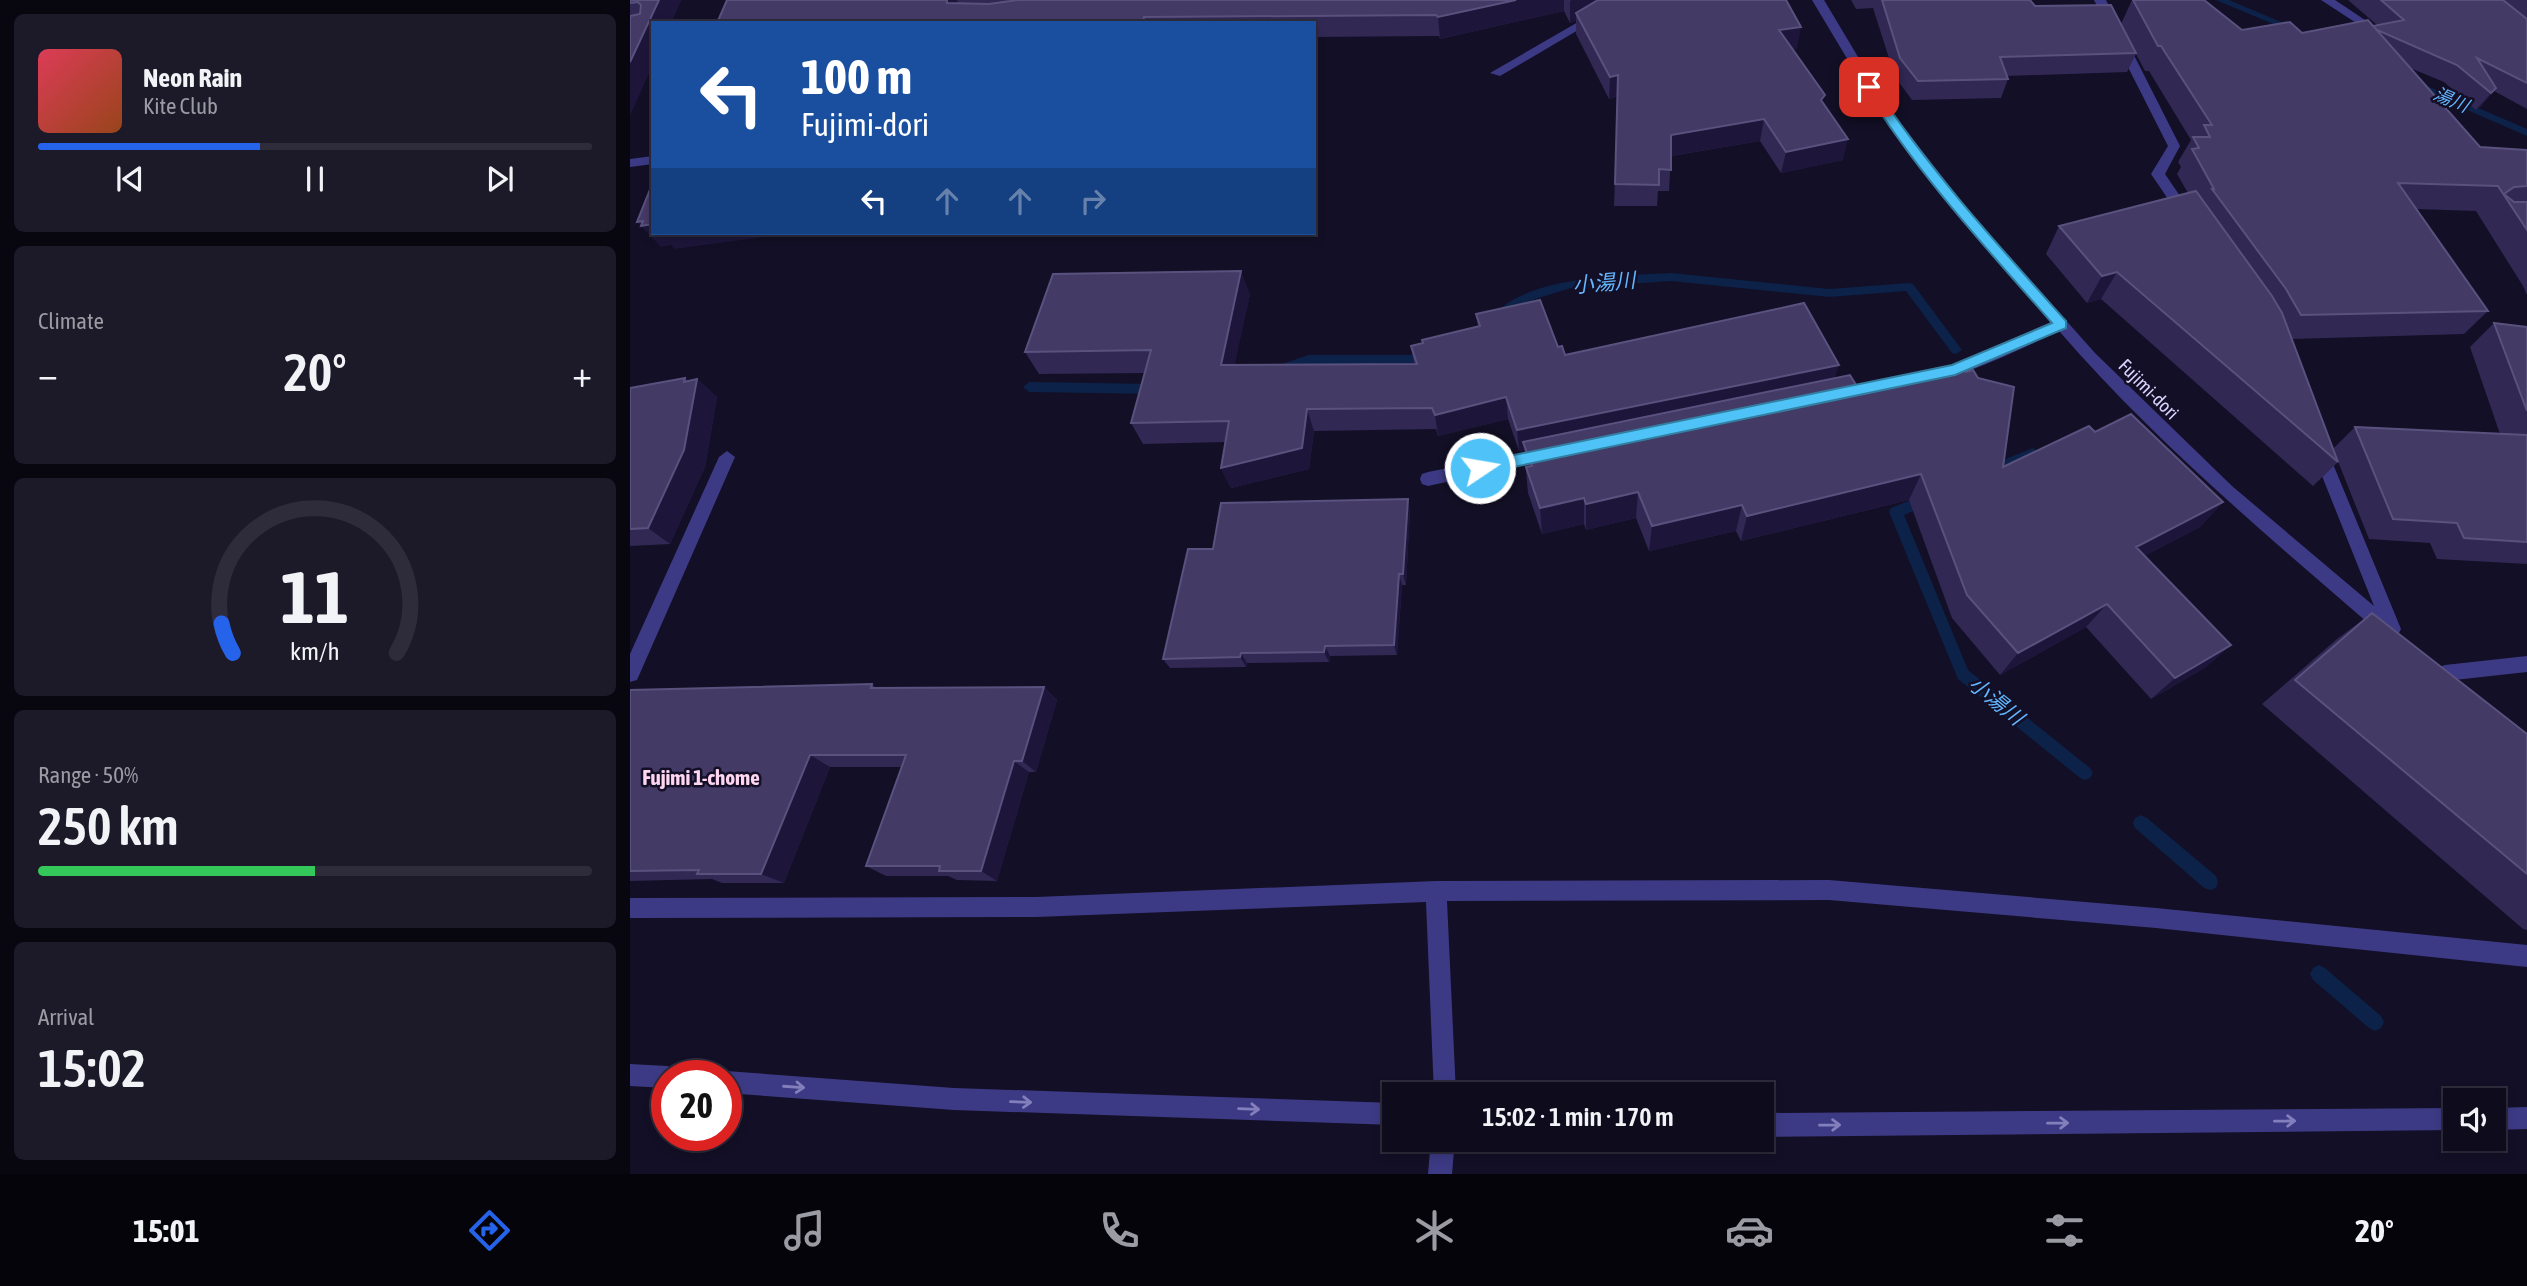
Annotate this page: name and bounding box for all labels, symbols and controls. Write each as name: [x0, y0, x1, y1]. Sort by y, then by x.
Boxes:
text: 100 m: [801, 48, 912, 104]
icon: left: [686, 49, 777, 140]
pin: [1839, 57, 1899, 117]
text: Neon Rain: [143, 63, 242, 93]
icon: arrive: [1850, 68, 1888, 106]
water label: 湯川: [2431, 83, 2474, 117]
text: Kite Club: [143, 93, 218, 119]
text: Fujimi-dori: [801, 106, 929, 143]
icon: previous: [111, 160, 149, 198]
icon: pause: [296, 160, 334, 198]
icon: next: [481, 160, 519, 198]
icon: left: [855, 182, 893, 220]
icon: ahead: [928, 182, 966, 220]
icon: ahead: [1001, 182, 1039, 220]
icon: right: [1074, 182, 1112, 220]
water label: 小湯川: [1571, 267, 1638, 297]
text: Climate: [38, 308, 104, 334]
text: 20°: [283, 342, 347, 402]
text: −: [38, 352, 58, 395]
text: +: [572, 352, 592, 395]
street label: Fujimi-dori: [2114, 354, 2184, 424]
position arrow: [1443, 431, 1517, 505]
text: 11: [281, 555, 349, 638]
text: km/h: [290, 637, 340, 665]
water label: 小湯川: [1965, 671, 2030, 731]
text: Range · 50%: [38, 762, 138, 788]
district label: Fujimi 1-chome: [642, 765, 760, 789]
text: 250 km: [38, 796, 179, 856]
text: Arrival: [38, 1004, 94, 1030]
text: 15:02: [38, 1038, 146, 1098]
speed limit sign: 20: [651, 1060, 742, 1151]
one-way arrow: [783, 1081, 805, 1094]
map controls: [2443, 1088, 2506, 1151]
button: sound: [2443, 1088, 2506, 1151]
one-way arrow: [1010, 1095, 1033, 1108]
text: 15:02 · 1 min · 170 m: [1482, 1102, 1674, 1132]
one-way arrow: [1237, 1103, 1260, 1116]
one-way arrow: [2274, 1114, 2297, 1127]
one-way arrow: [2046, 1116, 2069, 1129]
one-way arrow: [1819, 1118, 1842, 1131]
icon: directions: [465, 1206, 514, 1255]
icon: music: [780, 1206, 829, 1255]
icon: phone: [1095, 1206, 1144, 1255]
icon: climate: [1410, 1206, 1459, 1255]
icon: car: [1725, 1206, 1774, 1255]
icon: filters: [2040, 1206, 2089, 1255]
text: 15:01: [133, 1212, 199, 1249]
text: 20°: [2355, 1212, 2394, 1249]

